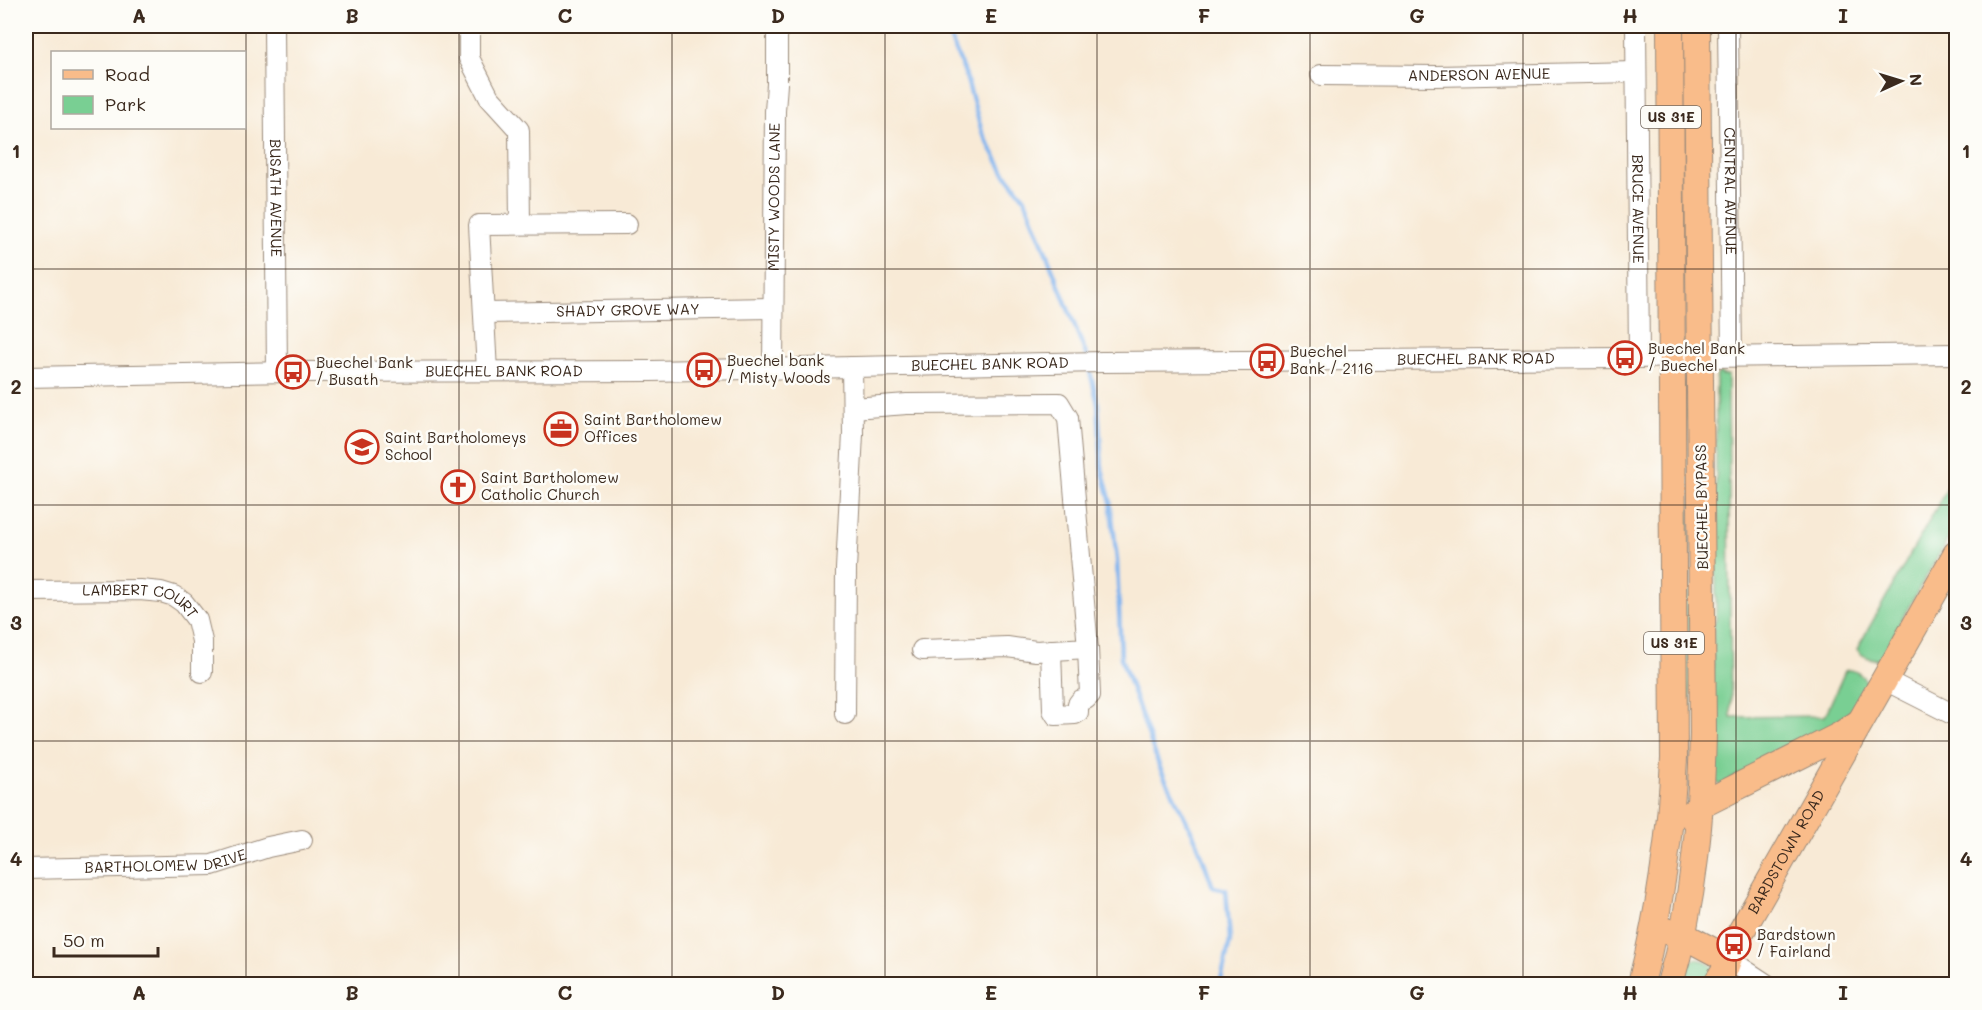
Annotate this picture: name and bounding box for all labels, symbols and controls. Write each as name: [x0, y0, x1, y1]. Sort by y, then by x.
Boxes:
text: A: [132, 2, 146, 28]
text: B: [345, 2, 359, 28]
text: C: [558, 2, 573, 28]
text: D: [771, 2, 785, 28]
text: E: [985, 2, 997, 28]
text: F: [1198, 2, 1211, 28]
text: G: [1409, 2, 1425, 28]
text: H: [1622, 2, 1638, 28]
text: I: [1838, 2, 1848, 28]
legend: [51, 51, 246, 129]
north arrow: [1871, 51, 1931, 111]
text: Road: [105, 62, 150, 86]
street label: ANDERSON AVENUE: [1408, 63, 1551, 85]
text: N: [1906, 73, 1927, 87]
text: Park: [105, 92, 146, 116]
road number: US 31E: [1641, 106, 1701, 128]
street label: MISTY WOODS LANE: [763, 122, 784, 271]
street label: CENTRAL AVENUE: [1720, 127, 1742, 255]
text: 1: [12, 137, 20, 163]
text: 1: [1962, 137, 1970, 163]
street label: BUSATH AVENUE: [266, 139, 287, 258]
street label: BRUCE AVENUE: [1628, 154, 1649, 264]
street label: SHADY GROVE WAY: [556, 298, 700, 321]
place label: Buechel Bank / Buechel: [1648, 338, 1745, 375]
bus stop icon: Buechel Bank / Buechel: [1607, 340, 1643, 376]
place label: Buechel Bank / 2116: [1290, 341, 1373, 378]
bus stop icon: Buechel Bank / 2116: [1249, 343, 1285, 379]
street label: BUECHEL BANK ROAD: [1397, 348, 1555, 369]
place label: Buechel bank / Misty Woods: [727, 350, 831, 387]
place label: Buechel Bank / Busath: [316, 352, 413, 389]
bus stop icon: Buechel bank / Misty Woods: [686, 352, 722, 388]
street label: BUECHEL BANK ROAD: [911, 352, 1069, 375]
bus stop icon: Buechel Bank / Busath: [275, 354, 311, 390]
street label: BUECHEL BANK ROAD: [425, 360, 583, 381]
text: 2: [10, 373, 22, 399]
text: 2: [1960, 373, 1972, 399]
place label: Saint Bartholomew Offices: [584, 409, 722, 446]
office icon: Saint Bartholomew Offices: [543, 411, 579, 447]
place label: Saint Bartholomeys School: [385, 427, 526, 464]
school or university icon: Saint Bartholomeys School: [344, 429, 380, 465]
street label: BUECHEL BYPASS: [1690, 444, 1712, 570]
place label: Saint Bartholomew Catholic Church: [481, 467, 619, 504]
church icon: Saint Bartholomew Catholic Church: [440, 469, 476, 505]
street label: LAMBERT COURT: [82, 579, 203, 622]
text: 3: [10, 609, 22, 635]
text: 3: [1960, 609, 1972, 635]
road number: US 31E: [1644, 632, 1704, 654]
street label: BARDSTOWN ROAD: [1742, 786, 1829, 917]
street label: BARTHOLOMEW DRIVE: [84, 843, 249, 877]
text: 4: [10, 845, 23, 871]
text: 4: [1960, 845, 1973, 871]
scale bar: [54, 920, 158, 958]
place label: Bardstown / Fairland: [1757, 924, 1835, 961]
bus stop icon: Bardstown / Fairland: [1716, 926, 1752, 962]
text: 50 m: [63, 928, 105, 952]
text: A: [132, 979, 146, 1005]
text: B: [345, 979, 359, 1005]
text: C: [558, 979, 573, 1005]
text: D: [771, 979, 785, 1005]
text: E: [985, 979, 997, 1005]
text: F: [1198, 979, 1211, 1005]
text: G: [1409, 979, 1425, 1005]
text: H: [1622, 979, 1638, 1005]
text: I: [1838, 979, 1848, 1005]

